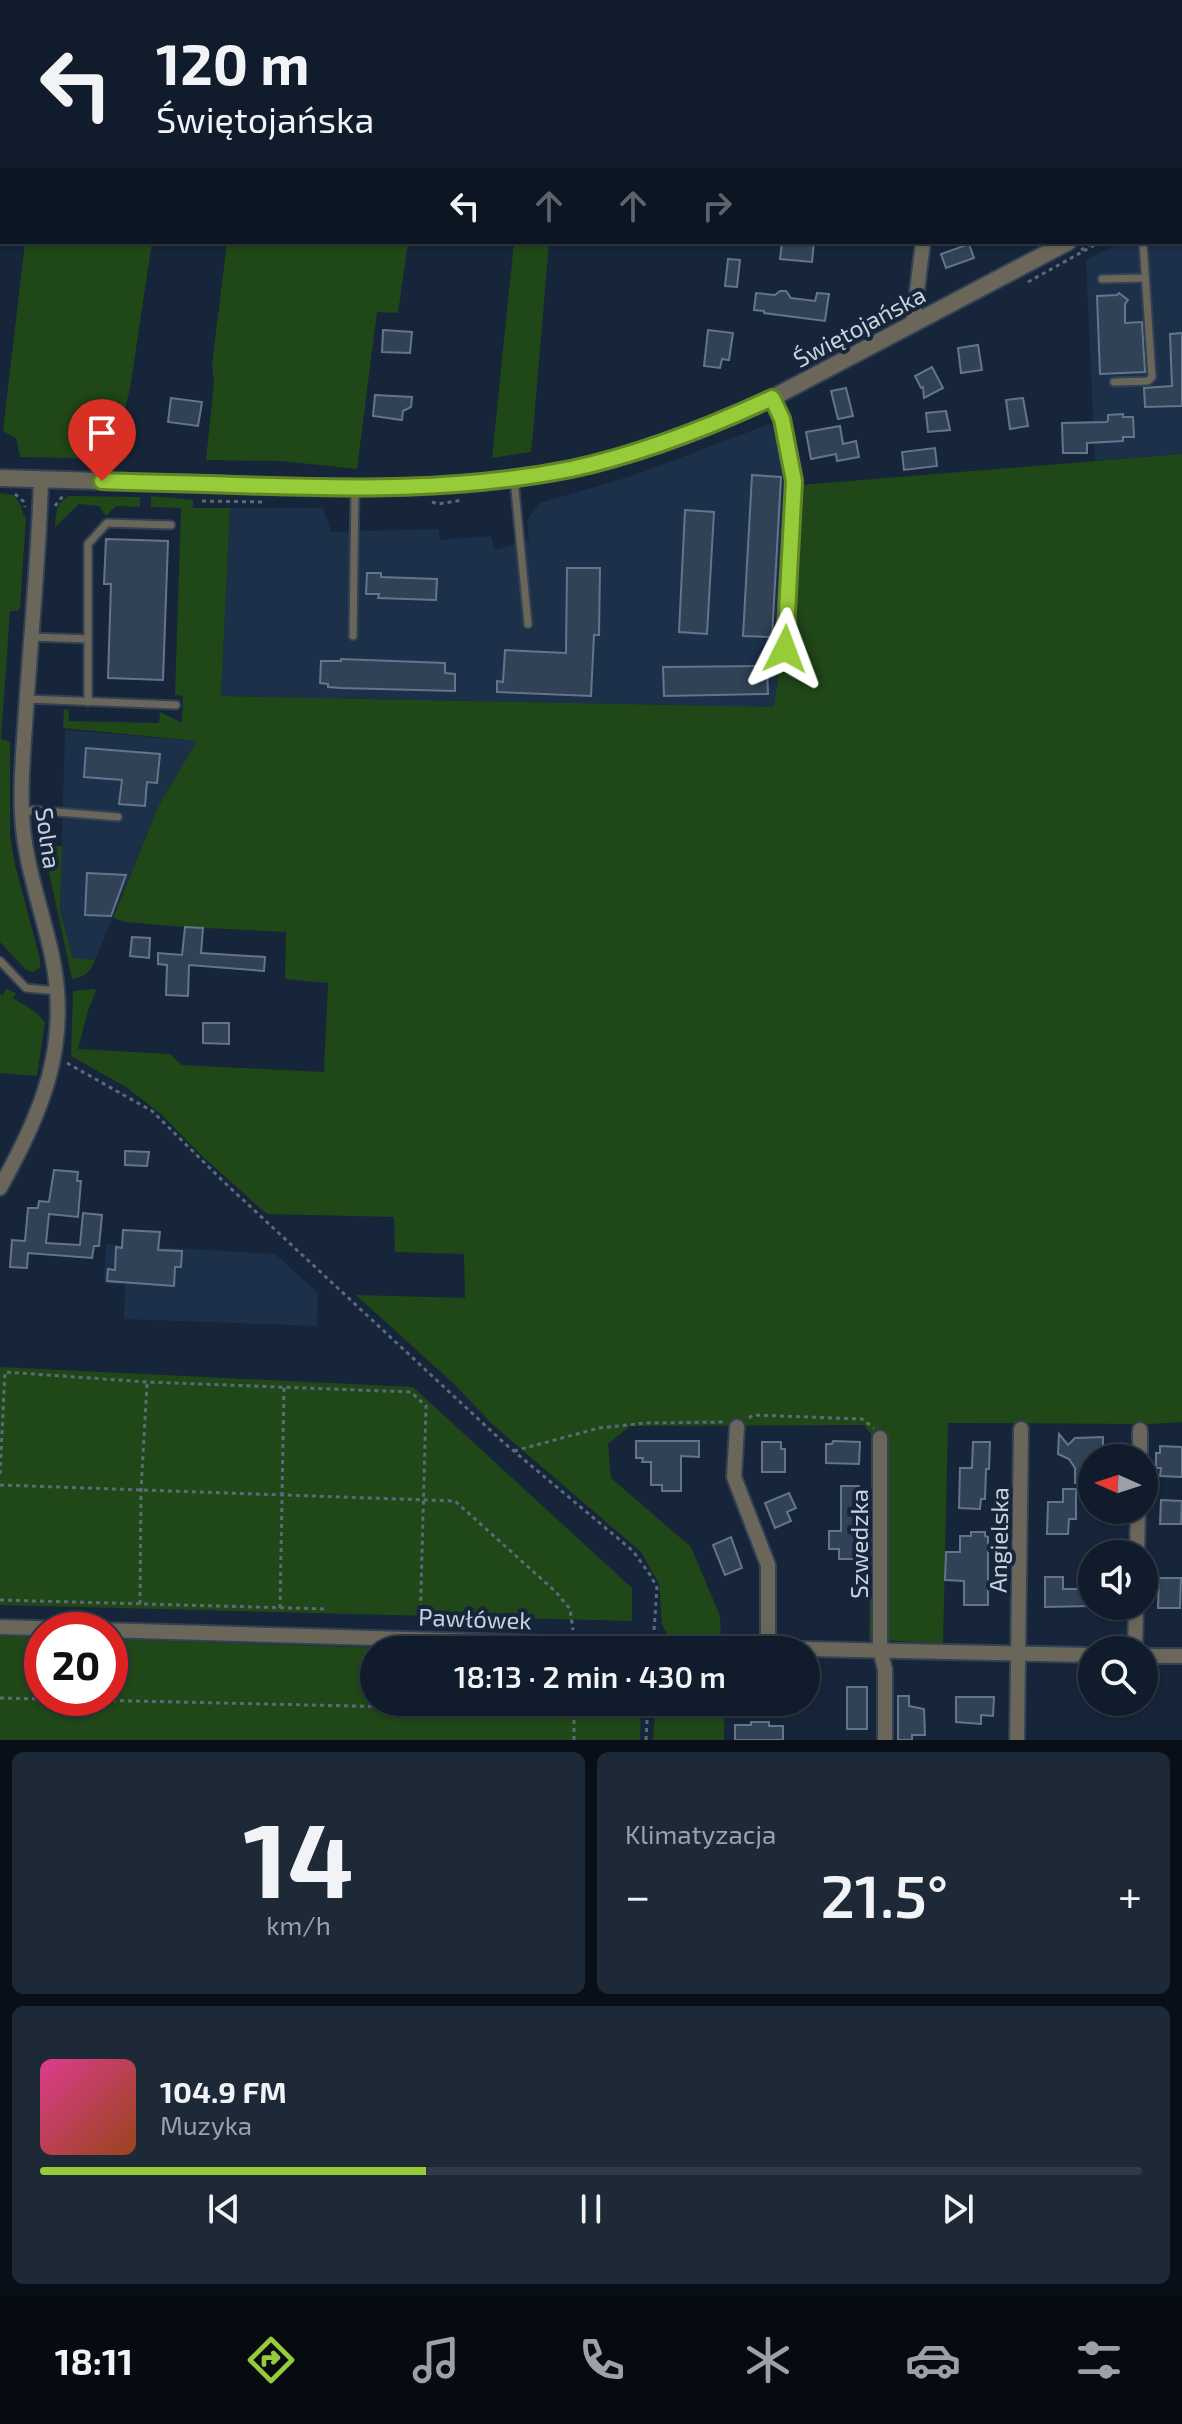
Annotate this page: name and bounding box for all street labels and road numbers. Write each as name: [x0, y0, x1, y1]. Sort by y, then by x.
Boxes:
street label: Świętojańska: [788, 279, 930, 373]
street label: Solna: [30, 806, 68, 870]
street label: Angielska: [983, 1487, 1013, 1593]
street label: Szwedzka: [844, 1489, 873, 1599]
street label: Pawłówek: [418, 1602, 532, 1634]

